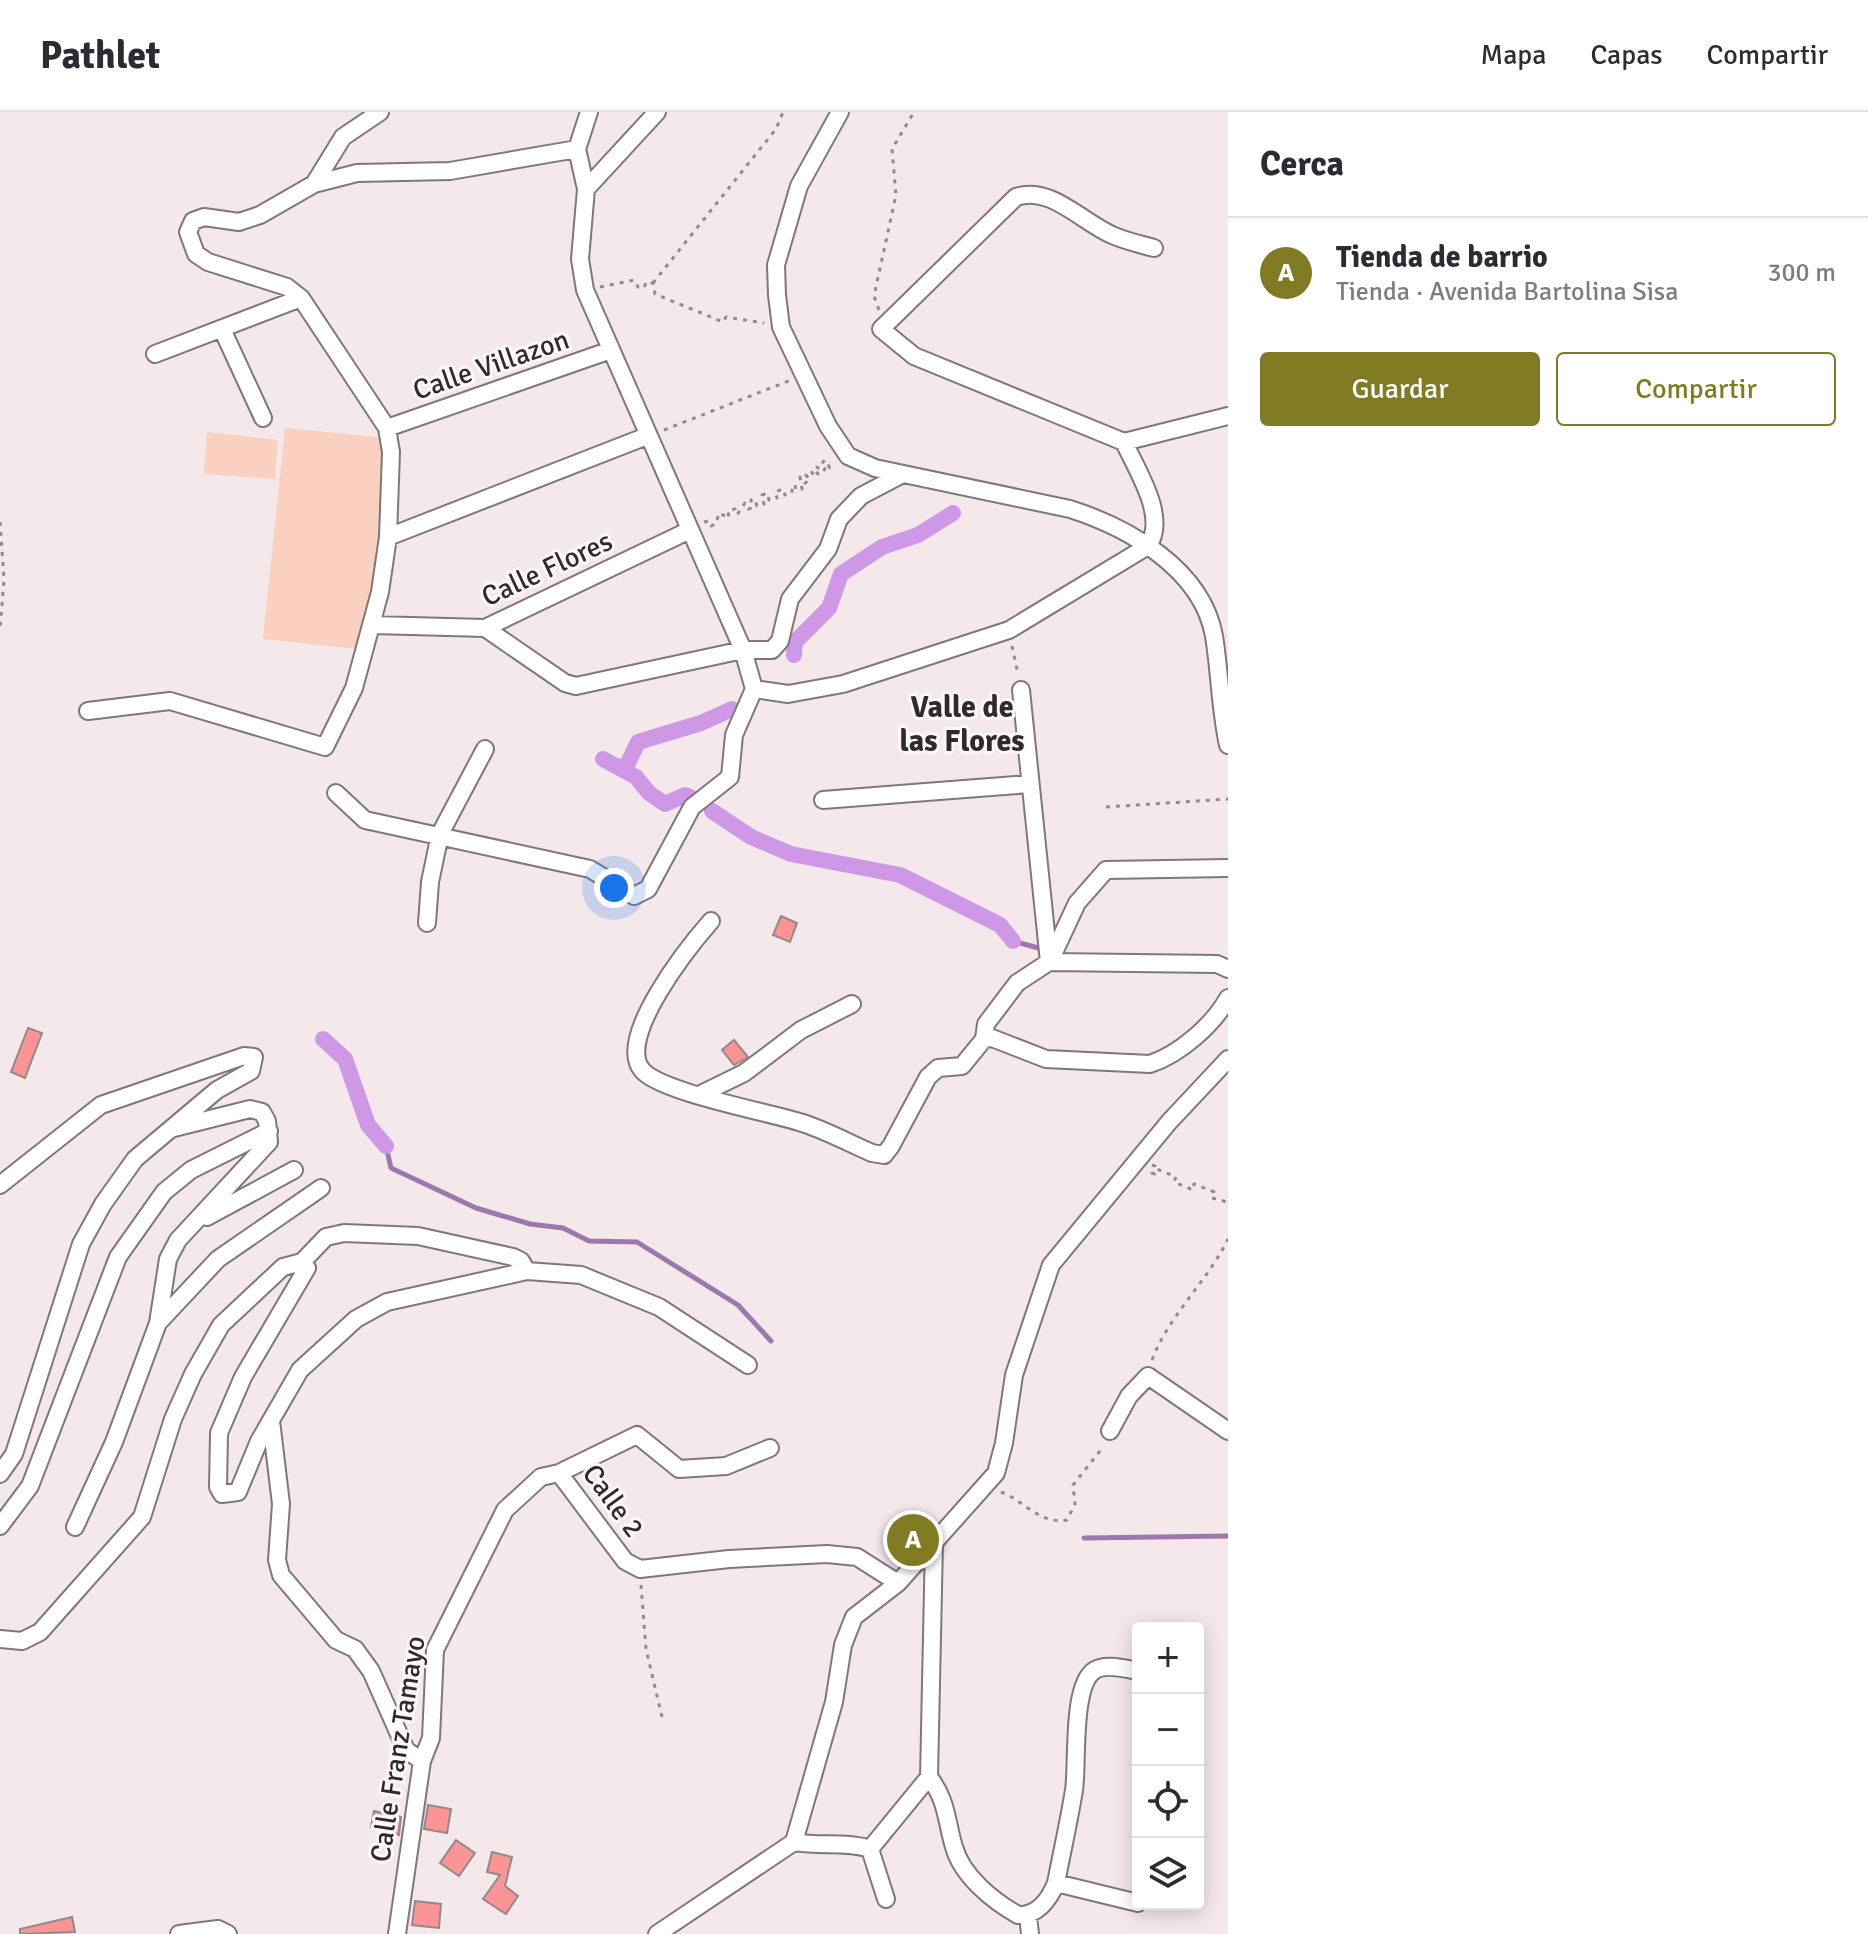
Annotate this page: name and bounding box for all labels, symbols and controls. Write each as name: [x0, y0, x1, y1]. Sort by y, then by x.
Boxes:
text: Pathlet: [40, 32, 160, 79]
text: Mapa: [1481, 38, 1546, 72]
text: Capas: [1590, 38, 1663, 72]
text: Compartir: [1707, 38, 1828, 72]
text: Cerca: [1260, 143, 1344, 185]
text: Tienda de barrio: [1336, 239, 1548, 276]
text: A: [1278, 257, 1294, 289]
text: 300 m: [1767, 257, 1836, 289]
text: Tienda · Avenida Bartolina Sisa: [1336, 276, 1678, 308]
street label: Calle Villazon: [408, 322, 574, 408]
button: Guardar: [1260, 352, 1540, 426]
button: Compartir: [1556, 352, 1836, 426]
street label: Calle Flores: [476, 524, 618, 614]
district label: Valle de las Flores: [899, 689, 1025, 760]
your location: [594, 868, 634, 908]
street label: Calle 2: [575, 1458, 651, 1544]
pin: A: [887, 1510, 939, 1570]
map controls: [1132, 1622, 1204, 1910]
button: +: [1132, 1622, 1204, 1694]
street label: Calle Franz Tamayo: [363, 1633, 433, 1865]
button: −: [1132, 1694, 1204, 1766]
button: locate: [1132, 1766, 1204, 1838]
button: layers: [1132, 1838, 1204, 1910]

